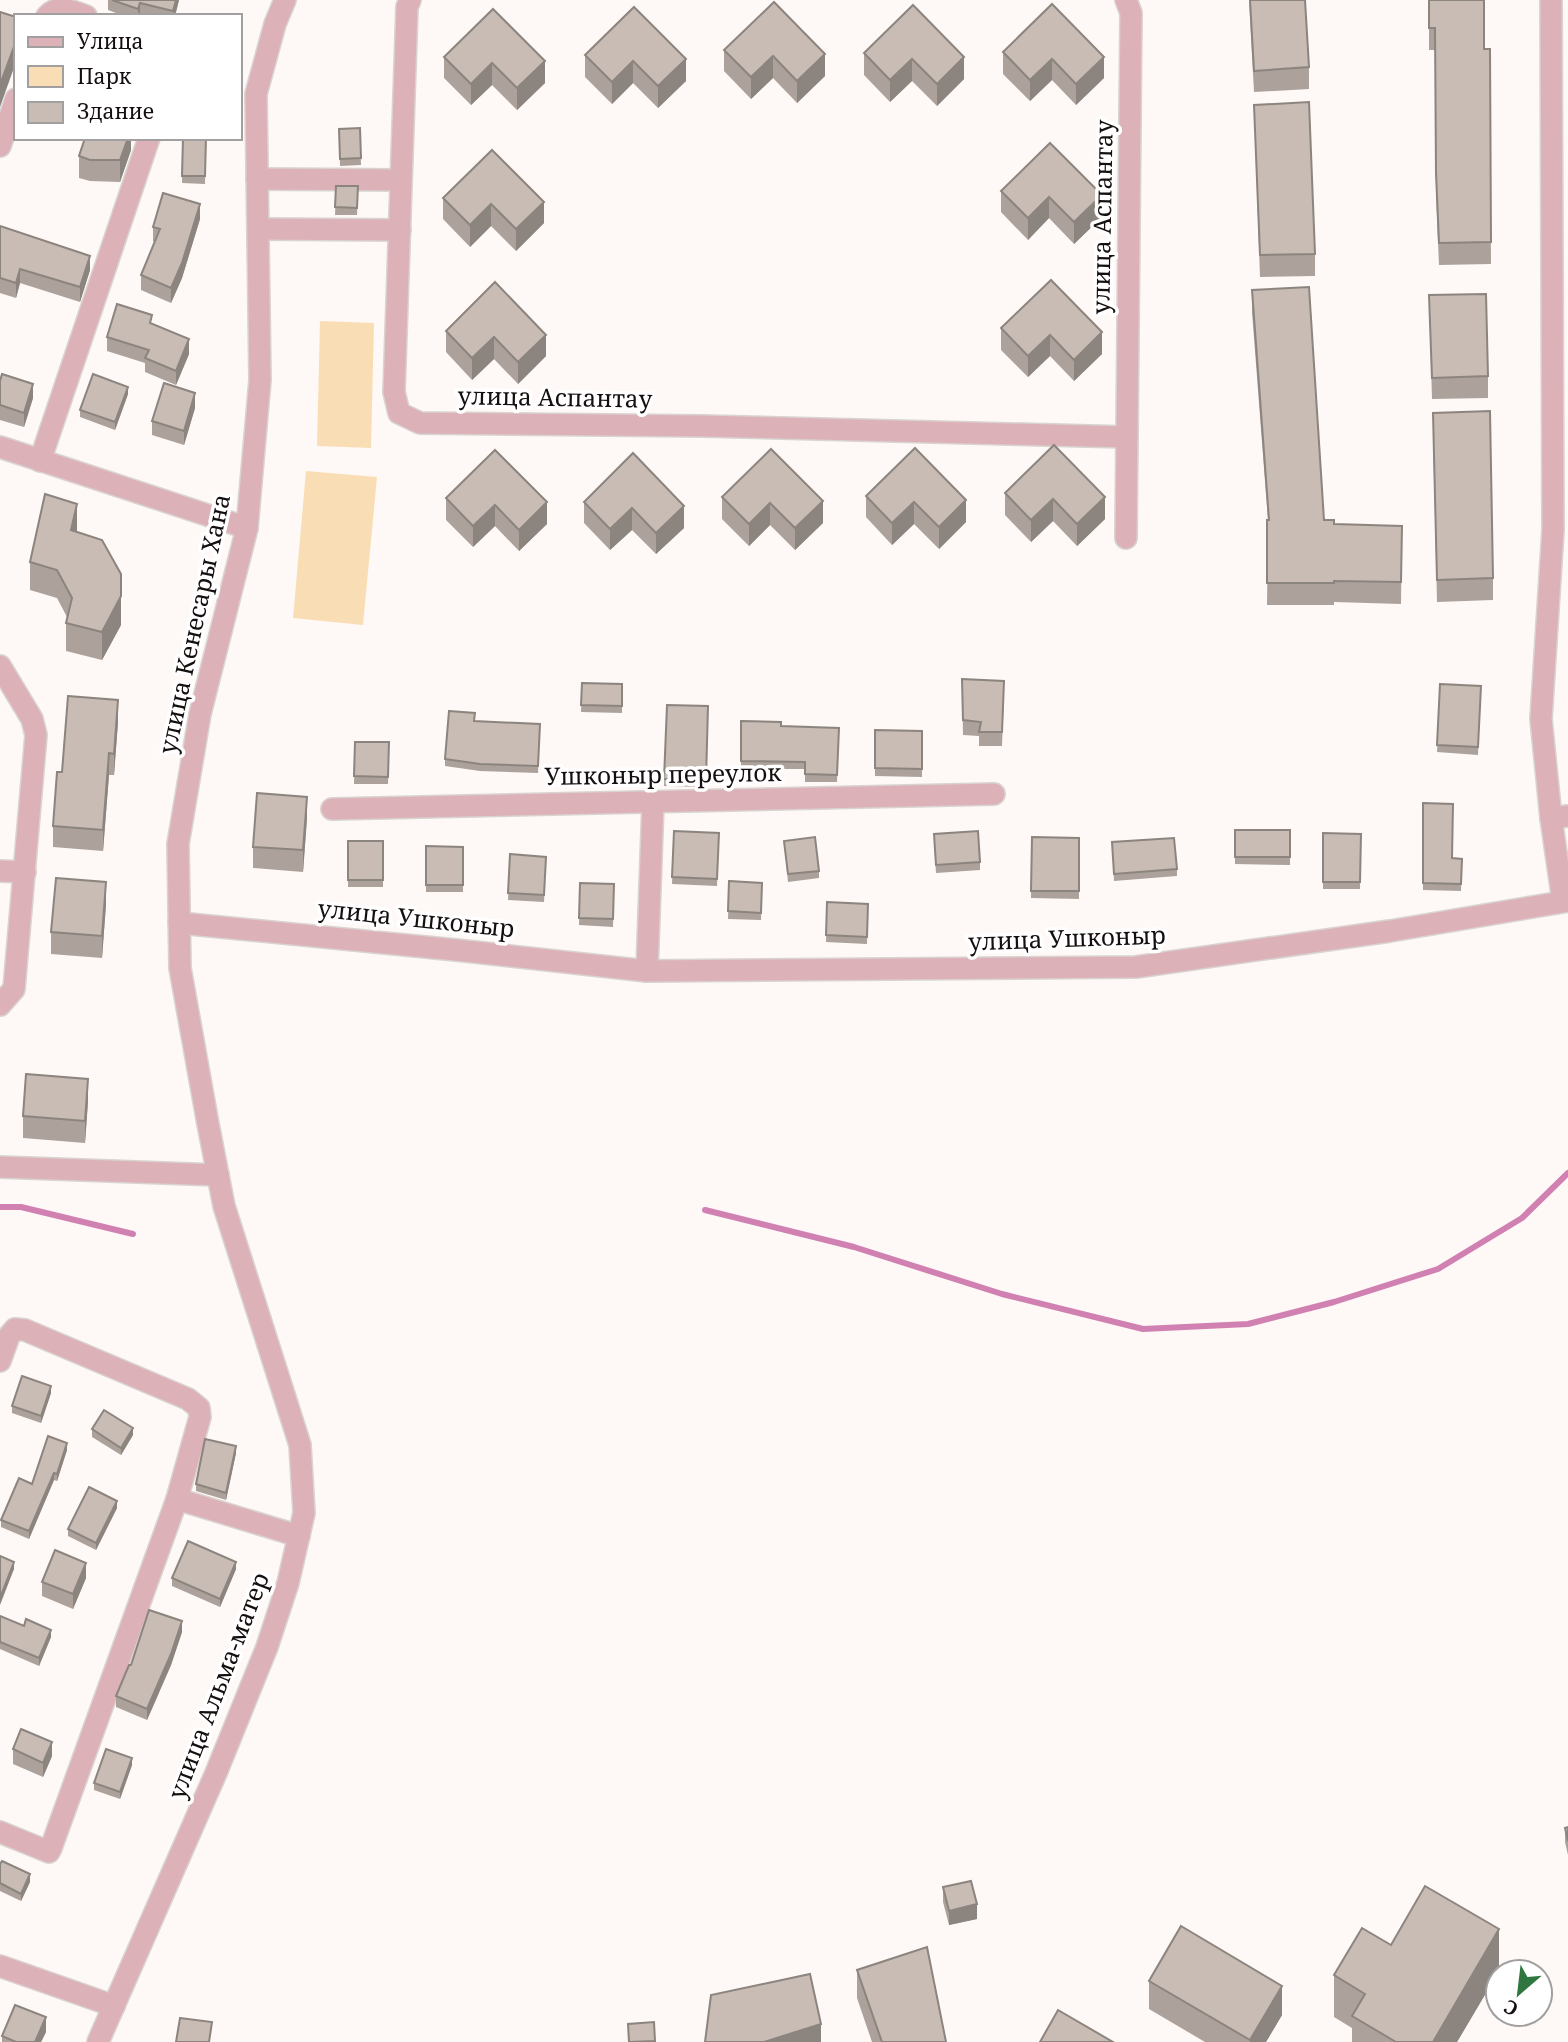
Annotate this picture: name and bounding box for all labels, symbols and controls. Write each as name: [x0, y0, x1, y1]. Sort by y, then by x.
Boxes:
legend: [14, 14, 242, 140]
text: Улица: [77, 27, 144, 55]
text: Парк: [77, 62, 132, 90]
text: Здание: [77, 97, 154, 125]
street label: улица Аспантау: [1083, 119, 1120, 315]
street label: улица Аспантау: [457, 378, 653, 415]
street label: улица Кенесары Хана: [150, 491, 237, 757]
street label: Ушконыр переулок: [544, 755, 782, 792]
street label: улица Ушконыр: [316, 891, 516, 944]
street label: улица Ушконыр: [968, 918, 1166, 957]
street label: улица Альма-матер: [159, 1567, 276, 1803]
north arrow: [1484, 1958, 1554, 2028]
text: С: [1499, 1994, 1523, 2022]

